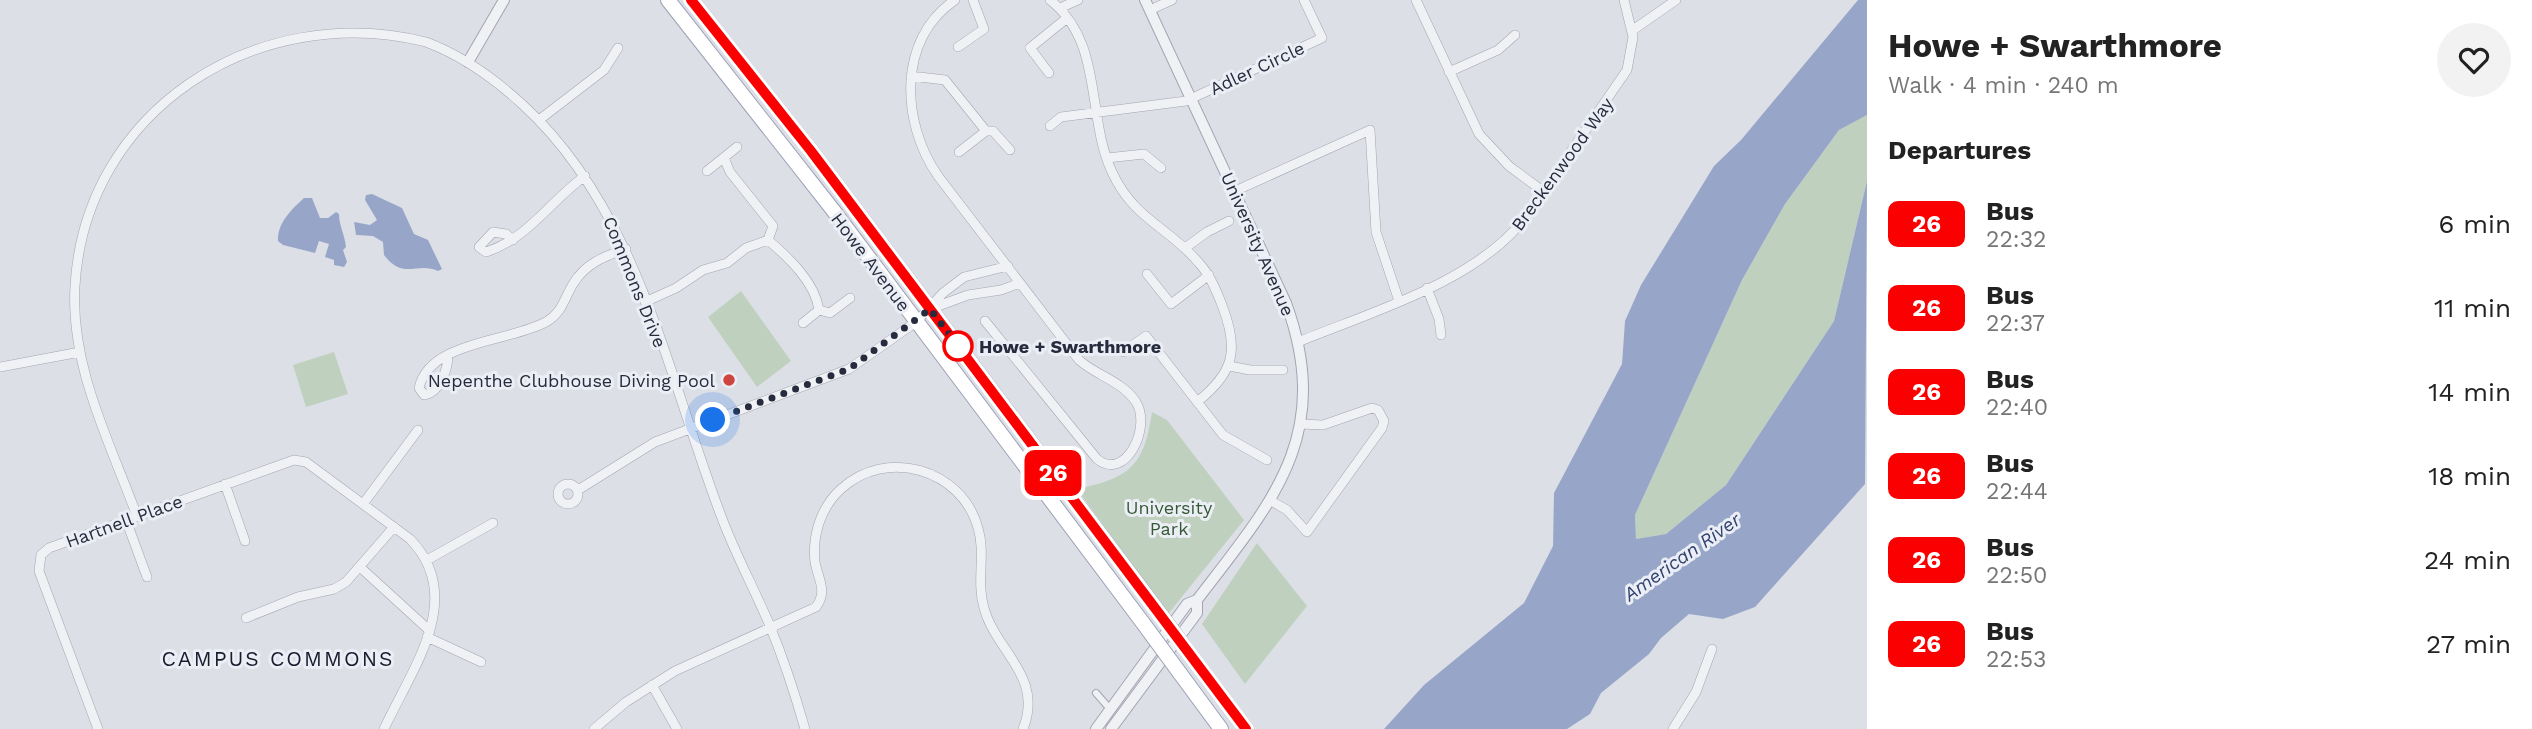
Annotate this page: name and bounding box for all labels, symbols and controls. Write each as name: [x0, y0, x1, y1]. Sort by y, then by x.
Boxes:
button: heart: [2437, 23, 2511, 97]
text: Howe + Swarthmore: [1888, 26, 2222, 65]
street label: Adler Circle: [1206, 37, 1308, 99]
text: Walk · 4 min · 240 m: [1888, 72, 2119, 99]
street label: Breckenwood Way: [1507, 93, 1618, 235]
text: Departures: [1888, 135, 2031, 165]
street label: University Avenue: [1217, 169, 1299, 319]
text: Bus: [1986, 196, 2034, 226]
street label: Howe Avenue: [827, 209, 915, 315]
text: 6 min: [2439, 209, 2511, 239]
text: 26: [1912, 210, 1941, 238]
street label: Commons Drive: [599, 213, 671, 351]
text: 22:32: [1986, 226, 2046, 253]
text: Bus: [1986, 280, 2034, 310]
text: 11 min: [2434, 293, 2511, 323]
text: 26: [1912, 294, 1941, 322]
text: 22:37: [1986, 310, 2045, 337]
marker: Howe + Swarthmore: [943, 331, 973, 361]
place label: Howe + Swarthmore: [979, 336, 1161, 357]
text: Bus: [1986, 364, 2034, 394]
place label: Nepenthe Clubhouse Diving Pool: [428, 370, 715, 391]
marker: Nepenthe Clubhouse Diving Pool: [721, 372, 737, 388]
text: 14 min: [2428, 377, 2511, 407]
text: 26: [1912, 378, 1941, 406]
text: 22:40: [1986, 394, 2048, 421]
your location: [695, 402, 730, 437]
text: Bus: [1986, 448, 2034, 478]
line badge: 26: [1021, 450, 1084, 496]
text: 26: [1038, 459, 1068, 487]
text: 18 min: [2428, 461, 2511, 491]
text: 26: [1912, 462, 1941, 490]
text: 22:44: [1986, 478, 2048, 505]
street label: Hartnell Place: [63, 490, 185, 552]
park label: University Park: [1126, 497, 1213, 539]
water label: American River: [1618, 508, 1745, 606]
text: Bus: [1986, 532, 2034, 562]
text: 24 min: [2424, 545, 2511, 575]
text: 26: [1912, 546, 1941, 574]
text: 22:50: [1986, 562, 2047, 589]
text: Bus: [1986, 616, 2034, 646]
text: 27 min: [2426, 629, 2511, 659]
text: 26: [1912, 630, 1941, 658]
district label: CAMPUS COMMONS: [161, 646, 395, 671]
text: 22:53: [1986, 646, 2046, 673]

